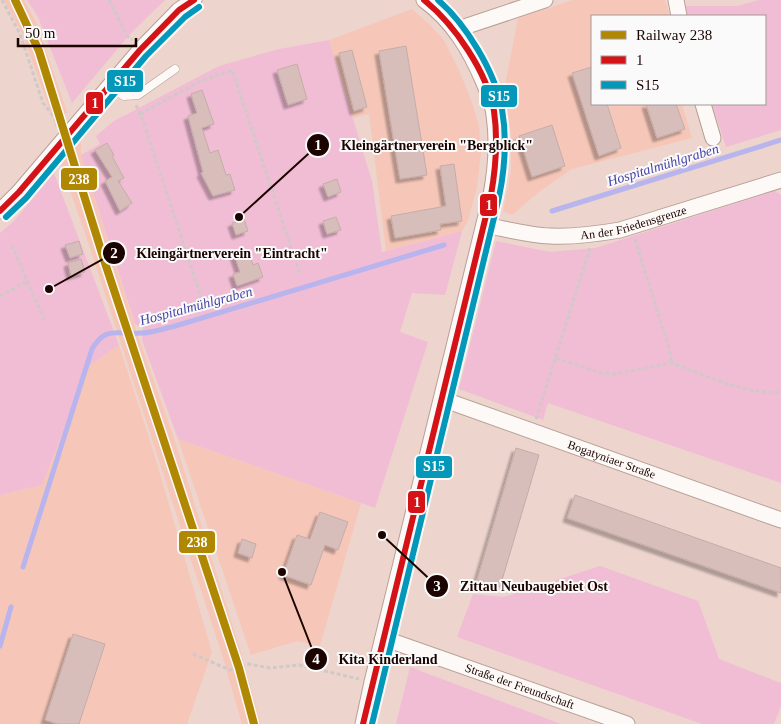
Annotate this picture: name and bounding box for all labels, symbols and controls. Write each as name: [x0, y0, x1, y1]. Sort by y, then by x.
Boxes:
scale bar: [18, 15, 135, 47]
legend: [591, 15, 766, 105]
text: 50 m: [25, 25, 56, 41]
text: Railway 238: [636, 27, 712, 43]
text: 1: [636, 52, 644, 68]
line badge: S15: [106, 69, 144, 93]
text: S15: [114, 74, 136, 89]
text: S15: [636, 77, 659, 93]
line badge: S15: [480, 84, 518, 108]
text: S15: [488, 89, 510, 104]
line badge: 1: [85, 91, 104, 115]
text: 1: [92, 96, 99, 111]
callout: Kleingärtnerverein "Bergblick": [306, 130, 543, 159]
text: 1: [314, 137, 322, 153]
text: Kleingärtnerverein "Bergblick": [341, 138, 533, 153]
water label: Hospitalmühlgraben: [604, 141, 721, 189]
line badge: 238: [60, 167, 98, 191]
text: 238: [69, 172, 90, 187]
line badge: 1: [479, 193, 498, 217]
text: 1: [486, 198, 493, 213]
street label: An der Friedensgrenze: [580, 203, 688, 242]
callout: Kleingärtnerverein "Eintracht": [102, 238, 338, 267]
text: 2: [110, 245, 118, 261]
text: Kleingärtnerverein "Eintracht": [136, 246, 328, 261]
water label: Hospitalmühlgraben: [137, 284, 254, 329]
street label: Bogatyniaer Straße: [566, 437, 657, 482]
line badge: S15: [415, 455, 453, 479]
text: S15: [423, 459, 445, 474]
line badge: 1: [407, 490, 426, 514]
text: 1: [414, 495, 421, 510]
line badge: 238: [178, 530, 216, 554]
text: 238: [187, 535, 208, 550]
callout: Zittau Neubaugebiet Ost: [425, 572, 618, 601]
text: 3: [433, 578, 441, 594]
text: Zittau Neubaugebiet Ost: [460, 579, 608, 594]
callout: Kita Kinderland: [303, 644, 447, 673]
text: 4: [312, 651, 320, 667]
text: Kita Kinderland: [338, 652, 438, 667]
street label: Straße der Freundschaft: [463, 661, 577, 712]

